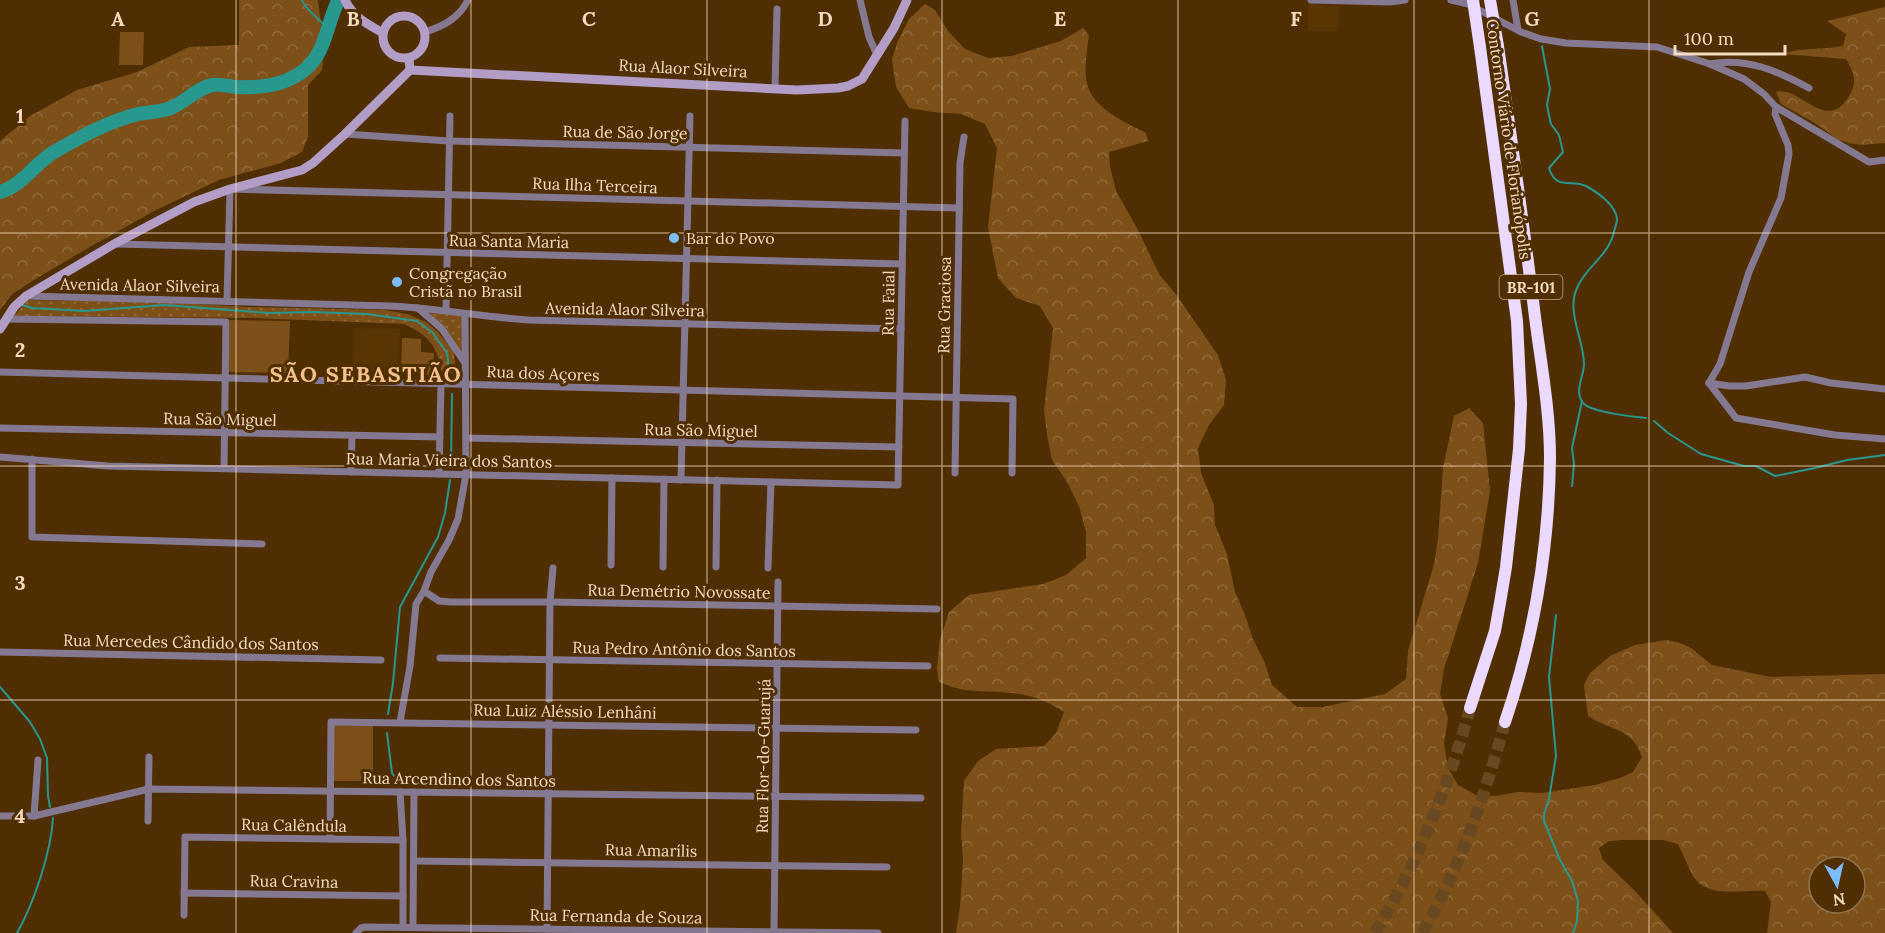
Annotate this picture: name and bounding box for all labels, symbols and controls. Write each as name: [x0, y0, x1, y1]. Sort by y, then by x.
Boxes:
text: A: [111, 6, 125, 31]
text: B: [346, 6, 360, 31]
text: C: [582, 6, 596, 31]
text: D: [817, 6, 833, 31]
text: E: [1054, 6, 1066, 31]
text: F: [1290, 6, 1302, 31]
text: G: [1524, 6, 1540, 31]
street label: Contorno Viário de Florianópolis: [1482, 17, 1536, 261]
scale bar: [1675, 18, 1784, 56]
text: 100 m: [1684, 27, 1734, 50]
street label: Rua Alaor Silveira: [618, 55, 748, 81]
text: 1: [16, 103, 24, 128]
street label: Rua de São Jorge: [562, 121, 688, 143]
street label: Rua Ilha Terceira: [532, 173, 658, 197]
place label: Bar do Povo: [686, 228, 775, 248]
street label: Rua Santa Maria: [449, 230, 569, 252]
marker: Bar do Povo: [667, 231, 681, 245]
street label: Rua Graciosa: [933, 256, 955, 354]
place label: Congregação Cristã no Brasil: [409, 263, 522, 301]
street label: Rua Faial: [877, 270, 899, 336]
street label: Avenida Alaor Silveira: [59, 274, 220, 296]
marker: Congregação Cristã no Brasil: [390, 275, 404, 289]
road number: BR-101: [1500, 275, 1562, 299]
street label: Avenida Alaor Silveira: [544, 298, 705, 320]
text: 2: [15, 337, 25, 362]
district label: SÃO SEBASTIÃO: [270, 360, 462, 388]
street label: Rua dos Açores: [486, 361, 600, 385]
street label: Rua São Miguel: [163, 408, 277, 430]
street label: Rua São Miguel: [644, 419, 758, 441]
street label: Rua Maria Vieira dos Santos: [346, 448, 552, 472]
text: 3: [14, 570, 26, 595]
street label: Rua Demétrio Novossate: [587, 579, 771, 603]
street label: Rua Mercedes Cândido dos Santos: [63, 630, 319, 654]
street label: Rua Pedro Antônio dos Santos: [572, 637, 796, 661]
street label: Rua Flor-do-Guarujá: [752, 678, 774, 834]
street label: Rua Luiz Aléssio Lenhâni: [473, 699, 657, 723]
street label: Rua Arcendino dos Santos: [362, 767, 556, 791]
text: 4: [15, 803, 26, 828]
street label: Rua Calêndula: [241, 814, 347, 836]
street label: Rua Amarílis: [605, 839, 697, 861]
north arrow: [1807, 855, 1867, 915]
street label: Rua Cravina: [249, 870, 339, 892]
text: N: [1832, 889, 1847, 911]
street label: Rua Fernanda de Souza: [529, 904, 703, 928]

